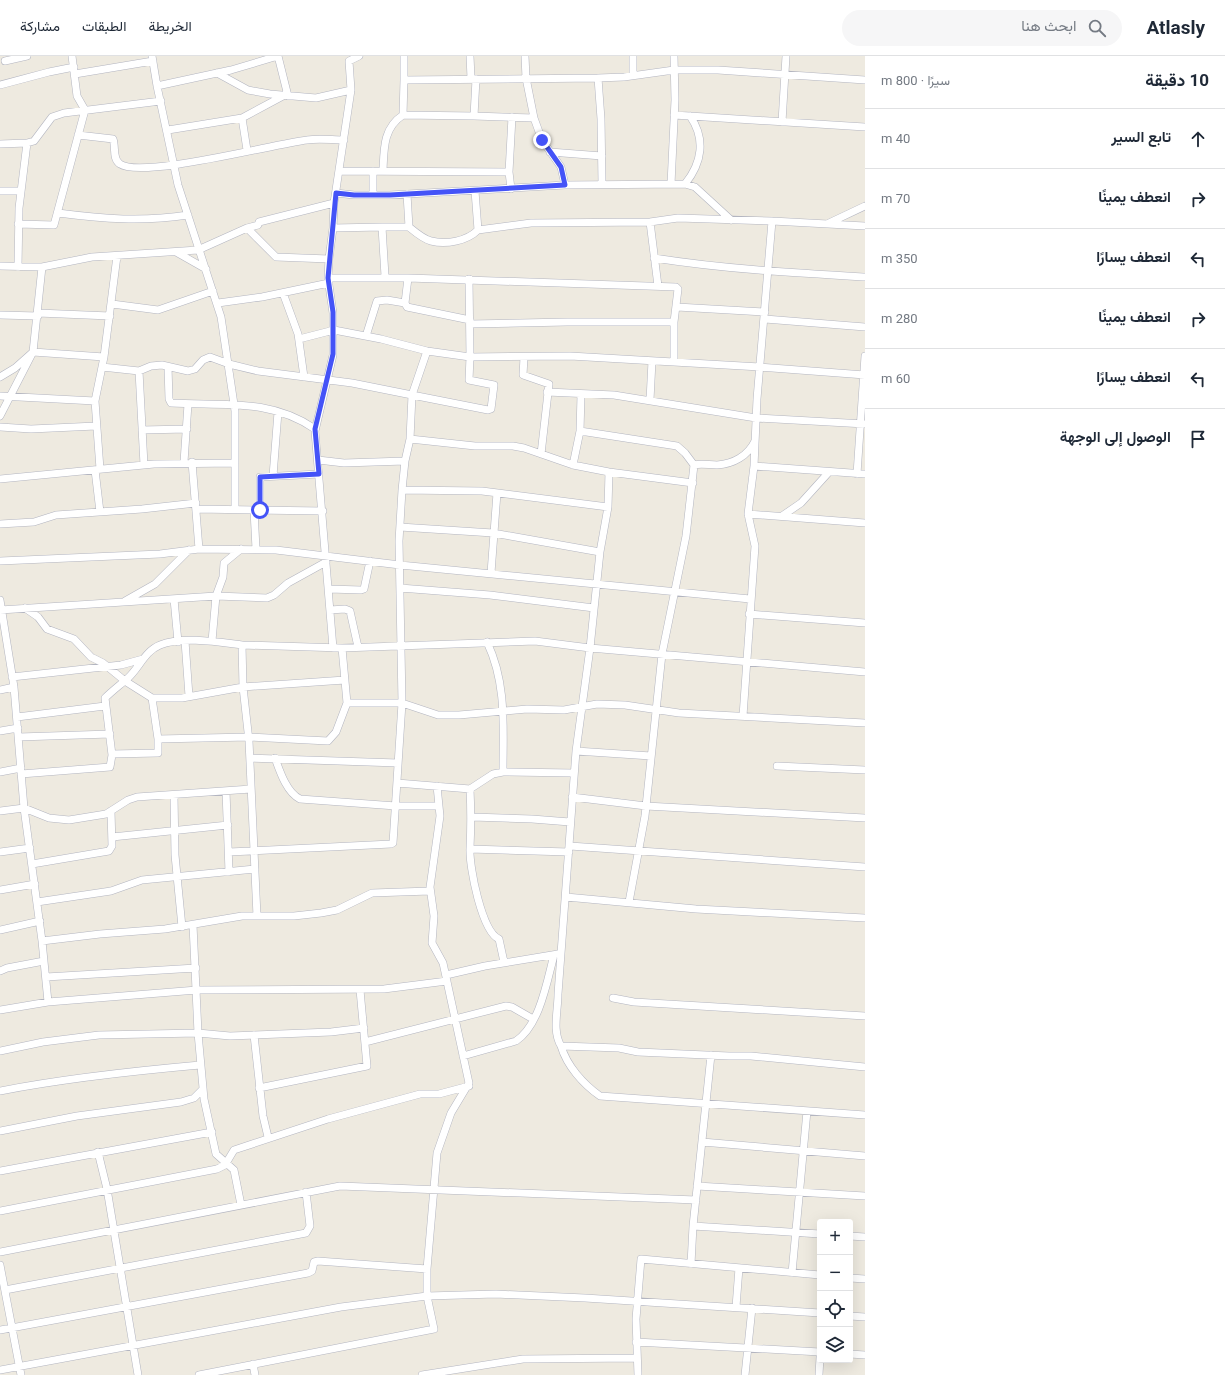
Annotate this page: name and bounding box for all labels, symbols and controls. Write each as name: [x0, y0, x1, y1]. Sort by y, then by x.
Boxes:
search box: [842, 10, 1122, 46]
text: Atlasly: [1146, 16, 1205, 39]
text: ابحث هنا: [1021, 17, 1076, 35]
icon: search: [1086, 17, 1108, 39]
text: مشاركة: [20, 18, 60, 34]
text: الطبقات: [82, 18, 126, 34]
text: الخريطة: [148, 18, 192, 34]
text: 10 دقيقة: [1145, 70, 1209, 90]
text: سيرًا · 800 m: [881, 73, 950, 88]
text: تابع السير: [1111, 128, 1171, 146]
icon: ahead: [1187, 128, 1209, 150]
route end: [533, 131, 551, 149]
text: 40 m: [881, 131, 910, 146]
text: انعطف يمينًا: [1098, 188, 1171, 206]
icon: right: [1187, 188, 1209, 210]
text: 70 m: [881, 191, 910, 206]
text: انعطف يسارًا: [1096, 248, 1171, 266]
icon: left: [1187, 248, 1209, 270]
text: 350 m: [881, 251, 918, 266]
text: انعطف يمينًا: [1098, 308, 1171, 326]
icon: right: [1187, 308, 1209, 330]
text: 280 m: [881, 311, 918, 326]
text: انعطف يسارًا: [1096, 368, 1171, 386]
icon: left: [1187, 368, 1209, 390]
text: 60 m: [881, 371, 910, 386]
text: الوصول إلى الوجهة: [1060, 428, 1171, 446]
icon: arrive: [1187, 428, 1209, 450]
route start: [251, 501, 269, 519]
map controls: [817, 1219, 853, 1363]
button: +: [817, 1219, 853, 1255]
button: −: [817, 1255, 853, 1291]
button: locate: [817, 1291, 853, 1327]
button: layers: [817, 1327, 853, 1363]

